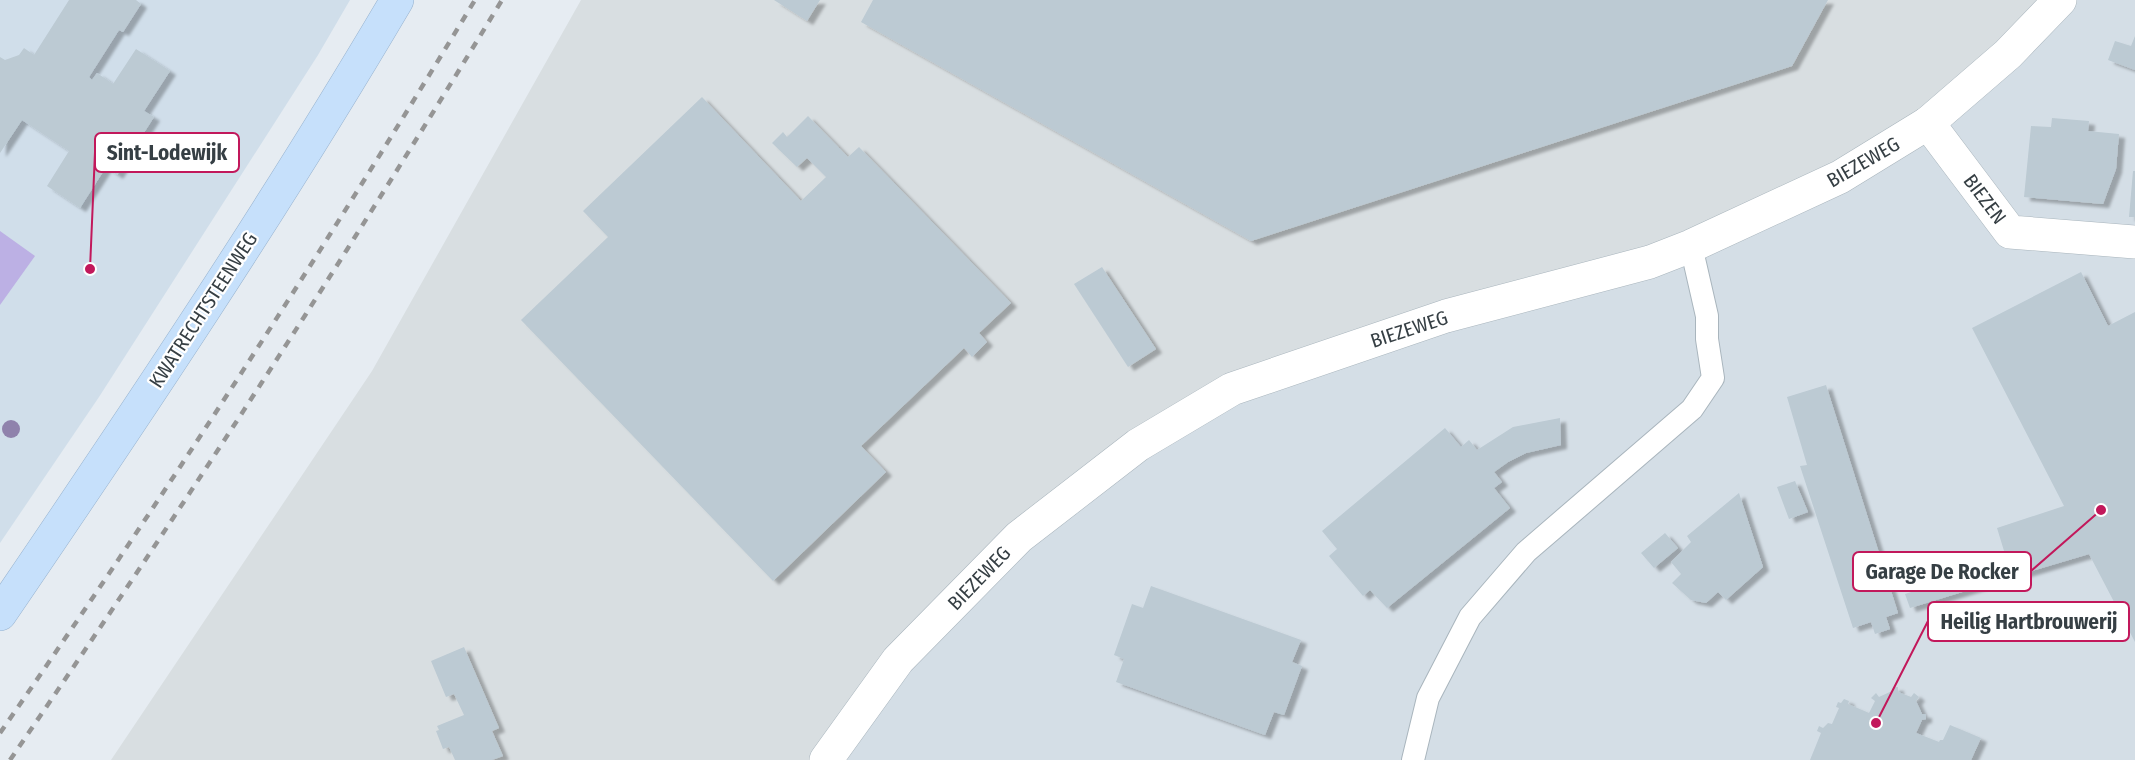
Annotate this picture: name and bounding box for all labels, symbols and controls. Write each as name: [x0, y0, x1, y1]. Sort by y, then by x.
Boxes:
street label: BIEZEWEG: [1822, 132, 1904, 192]
callout: Sint-Lodewijk: [95, 133, 239, 172]
text: Sint-Lodewijk: [107, 140, 228, 166]
street label: BIEZEN: [1958, 169, 2012, 229]
street label: KWATRECHTSTEENWEG: [144, 228, 262, 392]
street label: BIEZEWEG: [1367, 305, 1451, 353]
street label: BIEZEWEG: [943, 541, 1015, 615]
callout: Garage De Rocker: [1853, 552, 2031, 591]
text: Garage De Rocker: [1865, 559, 2019, 585]
callout: Heilig Hartbrouwerij: [1928, 602, 2129, 641]
text: Heilig Hartbrouwerij: [1940, 609, 2118, 635]

